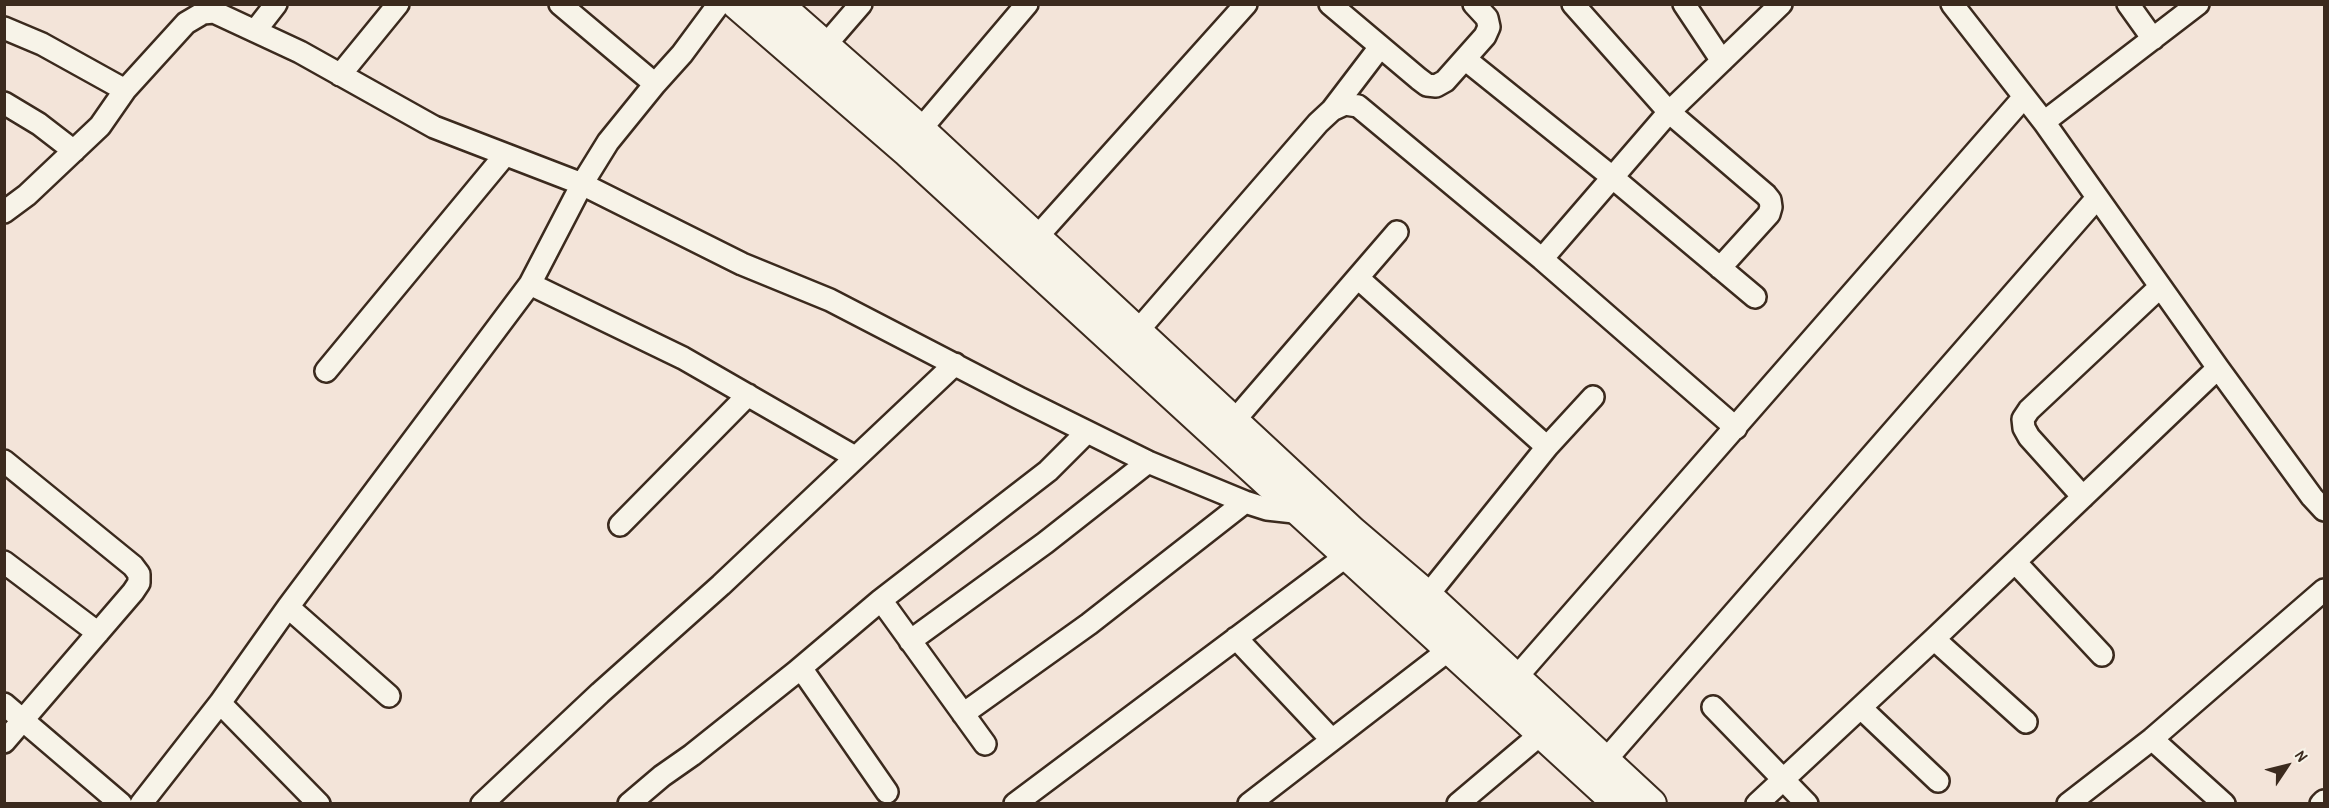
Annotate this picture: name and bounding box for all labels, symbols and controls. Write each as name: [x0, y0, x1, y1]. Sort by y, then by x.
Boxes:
north arrow: [2257, 736, 2317, 796]
text: N: [2290, 746, 2313, 765]

